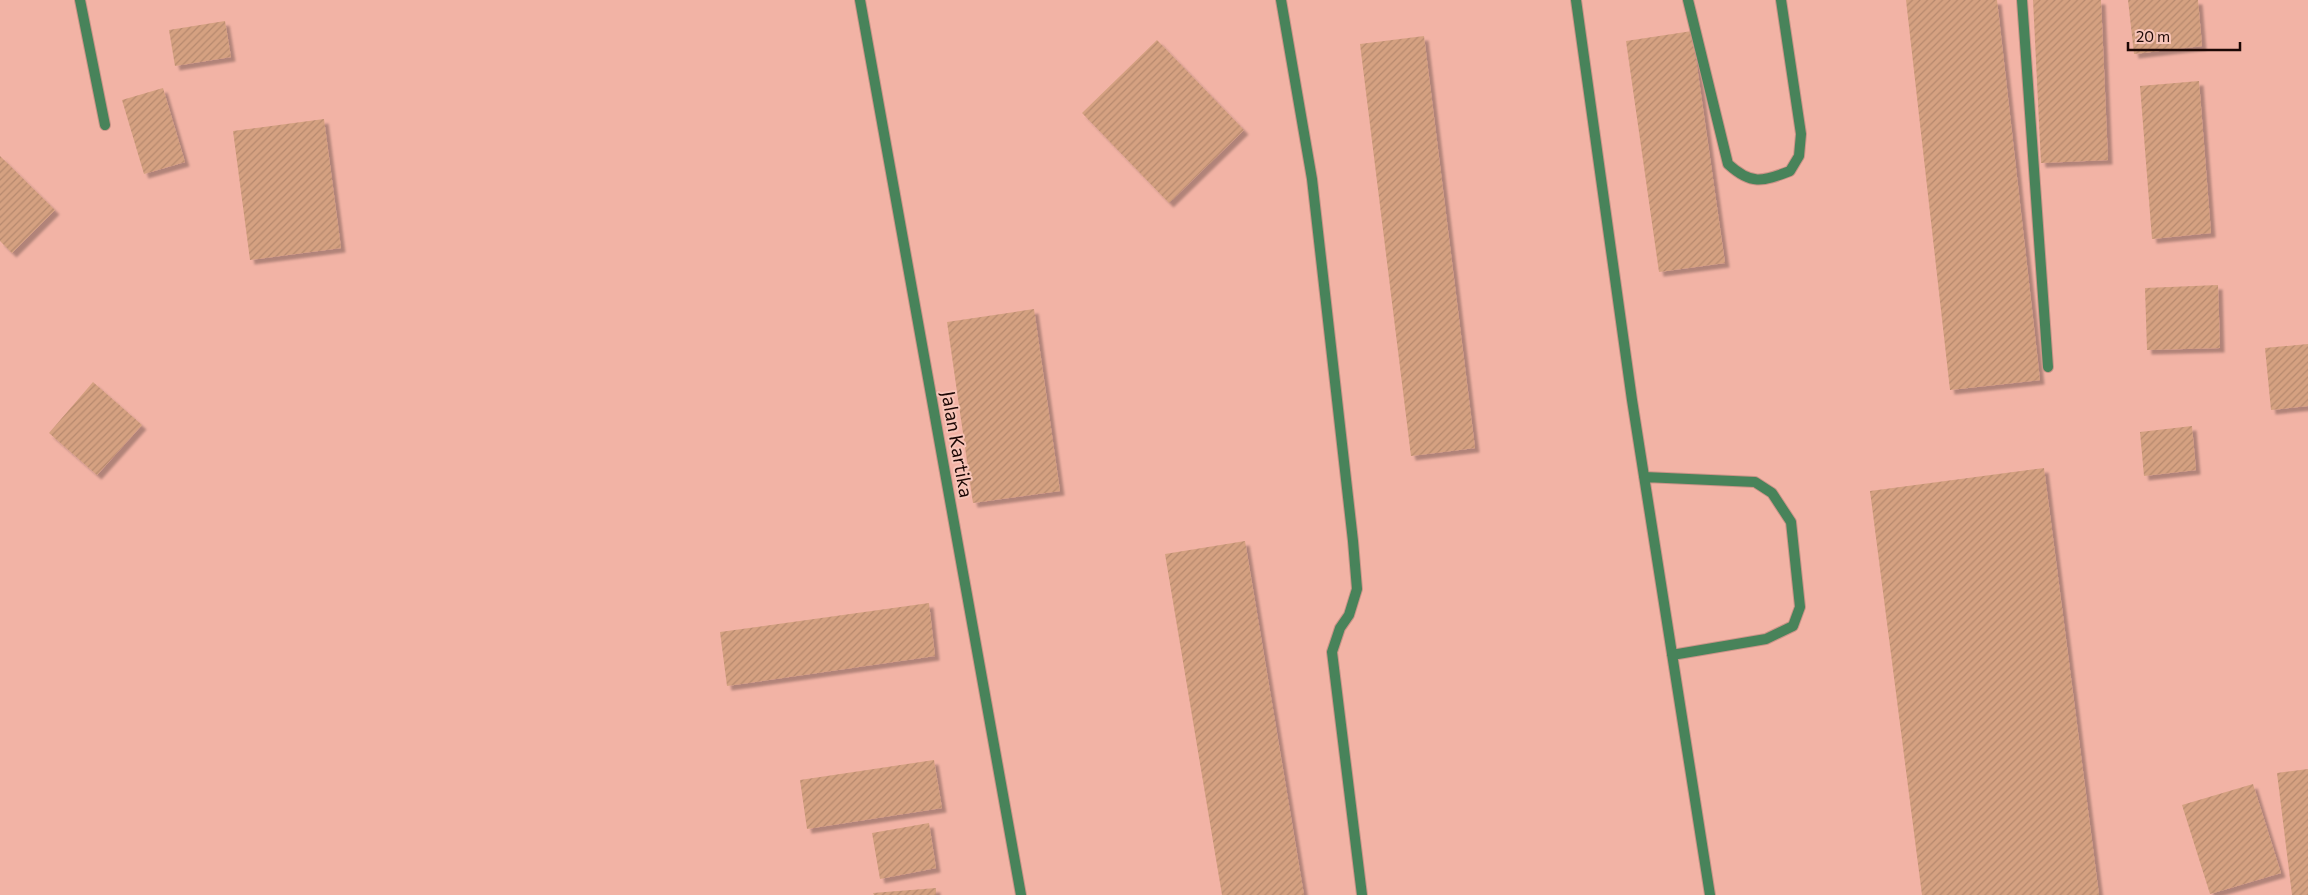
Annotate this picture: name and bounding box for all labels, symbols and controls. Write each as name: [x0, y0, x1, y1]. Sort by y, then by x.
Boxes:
scale bar: [2128, 20, 2240, 52]
text: 20 m: [2136, 27, 2170, 45]
street label: Jalan Kartika: [937, 389, 979, 499]

